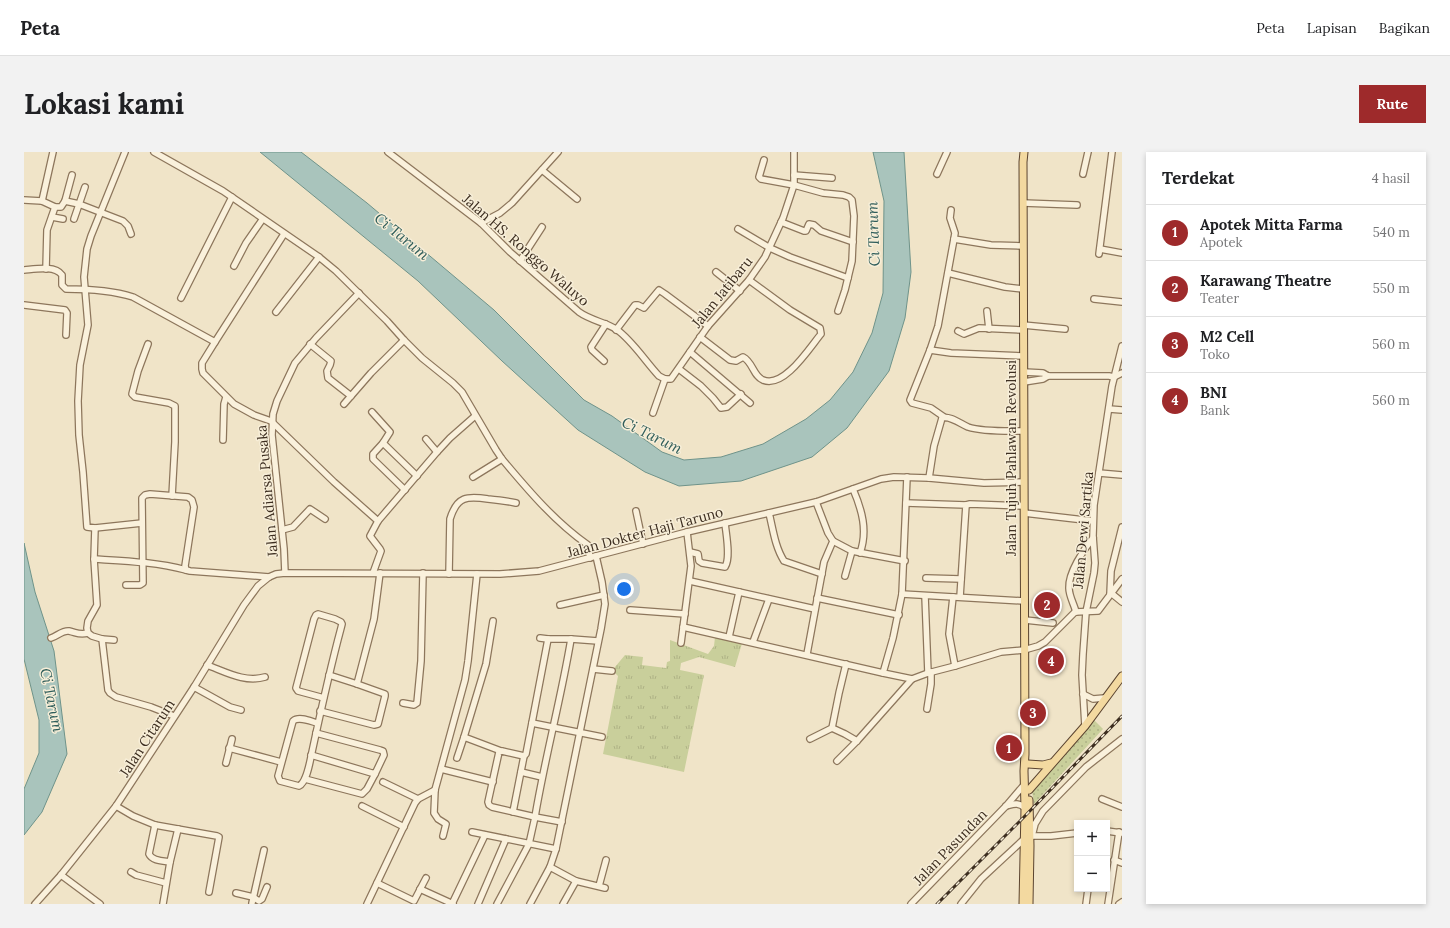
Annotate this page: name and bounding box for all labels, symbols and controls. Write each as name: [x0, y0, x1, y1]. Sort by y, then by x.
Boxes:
text: Peta: [20, 16, 60, 40]
text: Peta: [1256, 19, 1285, 37]
text: Lapisan: [1307, 19, 1357, 37]
text: Bagikan: [1379, 19, 1430, 37]
button: Rute: [1359, 85, 1426, 123]
text: Lokasi kami: [24, 86, 184, 122]
text: Terdekat: [1162, 167, 1235, 189]
text: 4 hasil: [1372, 170, 1410, 187]
street label: Jalan HS. Ronggo Waluyo: [458, 189, 593, 310]
water label: Ci Tarum: [862, 201, 884, 267]
water label: Ci Tarum: [371, 208, 433, 264]
text: Apotek Mitta Farma: [1200, 215, 1343, 234]
text: 1: [1172, 224, 1178, 241]
text: 540 m: [1373, 224, 1410, 241]
text: Apotek: [1200, 234, 1243, 251]
street label: Jalan Jatibaru: [687, 253, 756, 332]
text: Karawang Theatre: [1200, 271, 1331, 290]
text: 2: [1172, 280, 1178, 297]
text: 550 m: [1373, 280, 1410, 297]
text: Teater: [1200, 290, 1239, 307]
text: M2 Cell: [1200, 327, 1254, 346]
text: 3: [1171, 336, 1179, 353]
text: 560 m: [1372, 336, 1410, 353]
text: Toko: [1200, 346, 1230, 363]
street label: Jalan Tujuh Pahlawan Revolusi: [1002, 360, 1020, 557]
text: BNI: [1200, 383, 1227, 402]
text: 4: [1171, 392, 1179, 409]
text: 560 m: [1372, 392, 1410, 409]
text: Bank: [1200, 402, 1230, 419]
water label: Ci Tarum: [619, 412, 685, 458]
street label: Jalan Adiarsa Pusaka: [252, 424, 282, 559]
street label: Jalan Dewi Sartika: [1069, 471, 1097, 590]
street label: Jalan Dokter Haji Taruno: [564, 503, 725, 562]
your location: [614, 579, 634, 599]
pin: 2: [1034, 590, 1060, 620]
pin: 4: [1038, 646, 1064, 676]
water label: Ci Tarum: [36, 666, 68, 734]
street label: Jalan Citarum: [115, 695, 179, 781]
pin: 3: [1020, 698, 1046, 728]
pin: 1: [996, 733, 1022, 763]
street label: Jalan Pasundan: [909, 805, 991, 889]
map controls: [1074, 820, 1110, 892]
button: +: [1074, 820, 1110, 856]
button: −: [1074, 856, 1110, 892]

